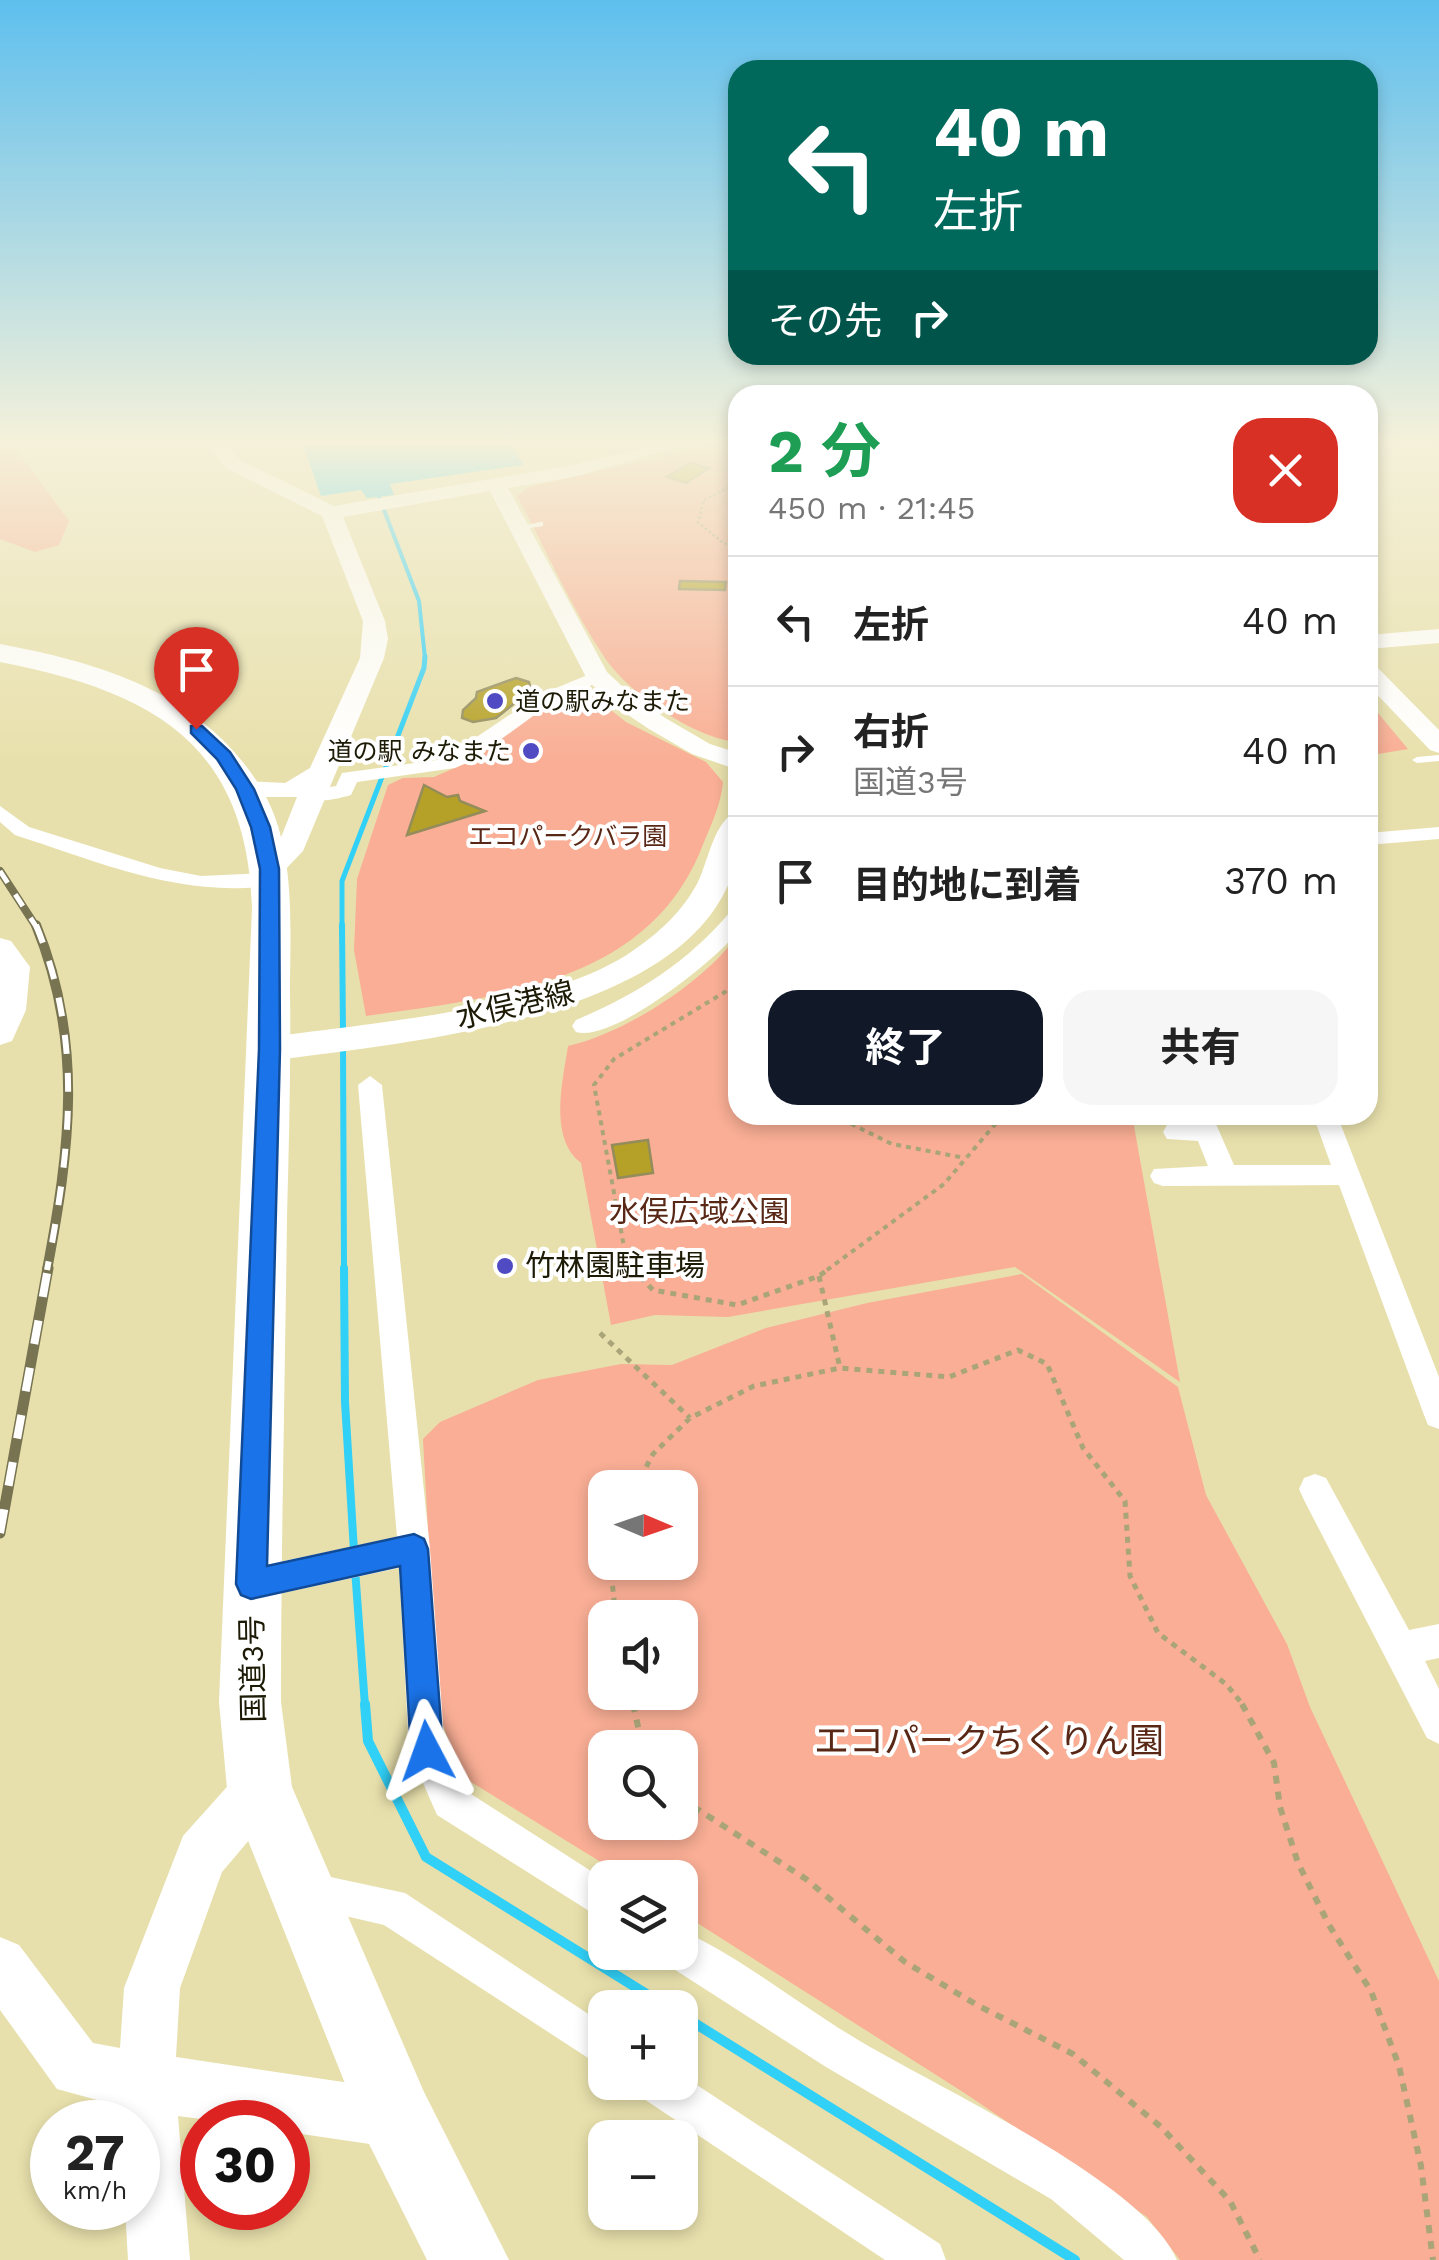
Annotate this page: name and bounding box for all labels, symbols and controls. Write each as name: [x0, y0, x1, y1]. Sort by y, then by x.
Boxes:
text: 40 m: [933, 91, 1109, 173]
icon: left: [768, 100, 898, 230]
text: 左折: [933, 185, 1023, 238]
icon: right: [902, 290, 957, 345]
text: その先: [768, 299, 882, 343]
text: 2 分: [768, 416, 881, 487]
button: close: [1233, 418, 1338, 523]
text: 450 m · 21:45: [768, 489, 975, 527]
icon: left: [768, 594, 823, 649]
text: 40 m: [1242, 599, 1338, 643]
text: 左折: [853, 603, 929, 647]
pin: [154, 627, 239, 730]
icon: arrive: [169, 642, 224, 697]
place label: 道の駅みなまた: [515, 687, 690, 716]
marker: 道の駅みなまた: [484, 690, 506, 712]
text: 右折: [853, 710, 929, 754]
icon: right: [768, 724, 823, 779]
text: 40 m: [1242, 729, 1338, 773]
place label: 道の駅 みなまた: [327, 737, 511, 766]
marker: 道の駅 みなまた: [520, 740, 542, 762]
text: 国道3号: [853, 763, 968, 801]
park label: エコパークバラ園: [469, 822, 667, 851]
icon: arrive: [768, 854, 823, 909]
text: 370 m: [1224, 859, 1338, 903]
text: 目的地に到着: [853, 863, 1081, 907]
street label: 水俣港線: [452, 974, 577, 1035]
button: 終了: [768, 990, 1043, 1105]
button: 共有: [1063, 990, 1338, 1105]
park label: 水俣広域公園: [609, 1194, 789, 1229]
place label: 竹林園駐車場: [525, 1248, 705, 1283]
marker: 竹林園駐車場: [494, 1255, 516, 1277]
north arrow: [588, 1470, 698, 1580]
map controls: [588, 1470, 698, 2230]
button: sound: [588, 1600, 698, 1710]
street label: 国道3号: [234, 1615, 271, 1723]
position arrow: [375, 1699, 479, 1803]
park label: エコパークちくりん園: [814, 1720, 1164, 1762]
button: search: [588, 1730, 698, 1840]
button: layers: [588, 1860, 698, 1970]
button: +: [588, 1990, 698, 2100]
speed limit sign: 30: [180, 2100, 310, 2230]
button: −: [588, 2120, 698, 2230]
text: 27: [65, 2123, 125, 2182]
text: km/h: [63, 2176, 127, 2205]

